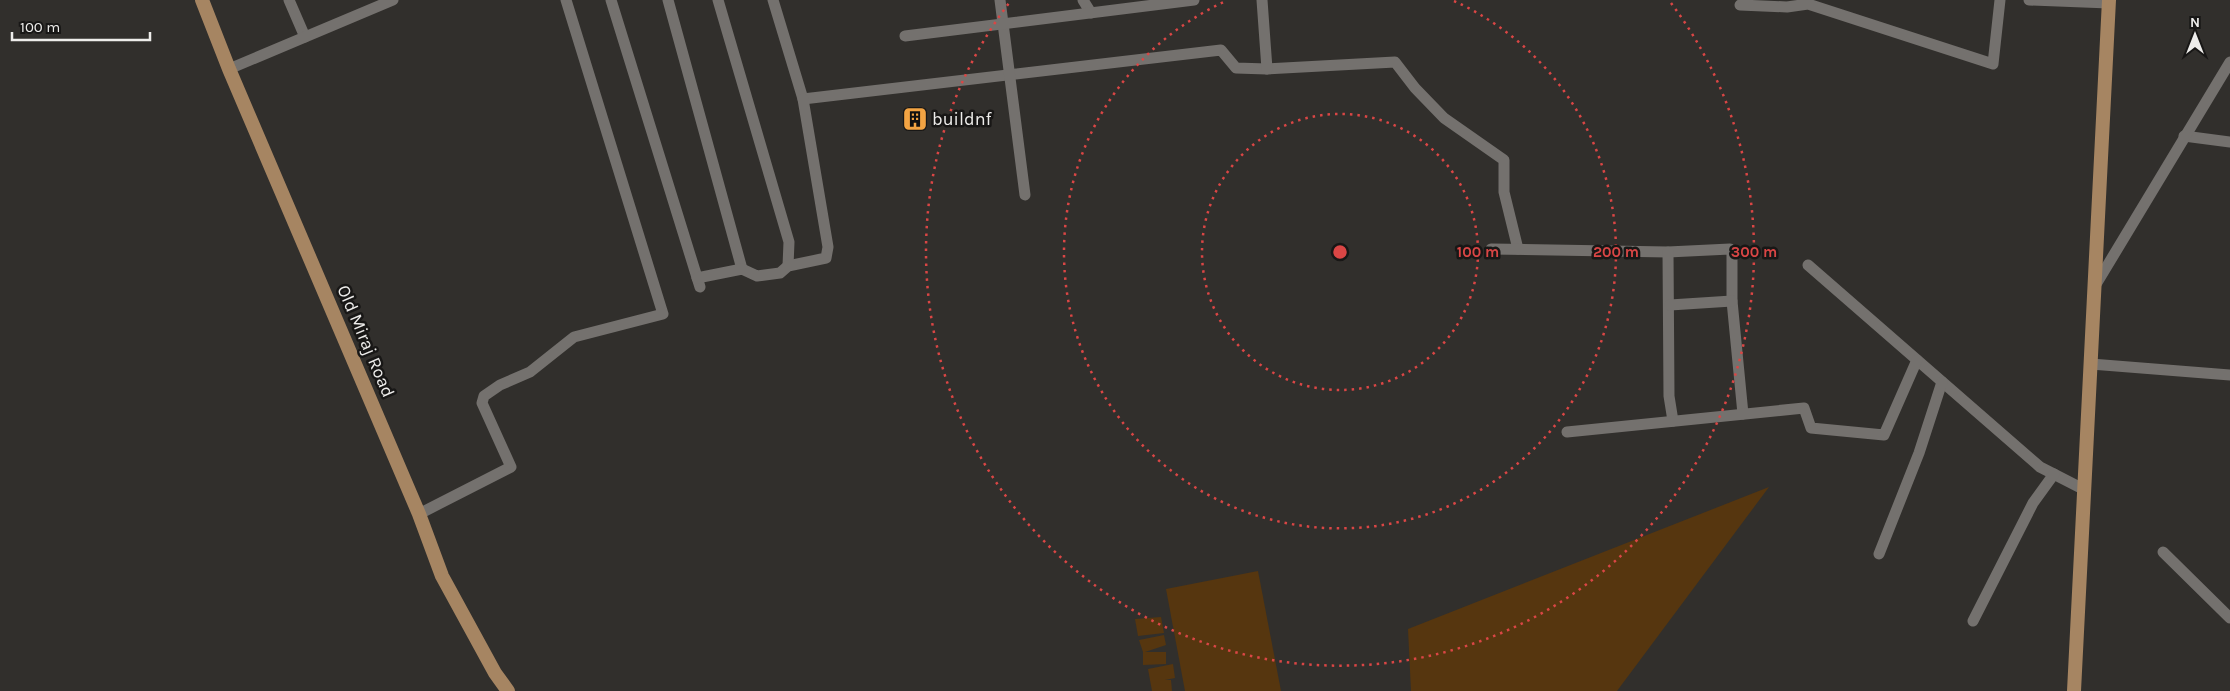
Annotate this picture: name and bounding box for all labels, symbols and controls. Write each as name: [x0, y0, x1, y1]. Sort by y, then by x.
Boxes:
scale bar: [12, 10, 150, 42]
north arrow: [2170, 10, 2220, 60]
text: N: [2190, 14, 2200, 31]
text: 100 m: [20, 18, 60, 36]
building icon: buildnf: [902, 106, 928, 132]
place label: buildnf: [932, 108, 992, 130]
centre of rings: [1331, 243, 1349, 261]
text: 100 m: [1457, 243, 1499, 261]
text: 200 m: [1593, 243, 1639, 261]
text: 300 m: [1731, 243, 1777, 261]
street label: Old Miraj Road: [332, 281, 400, 401]

